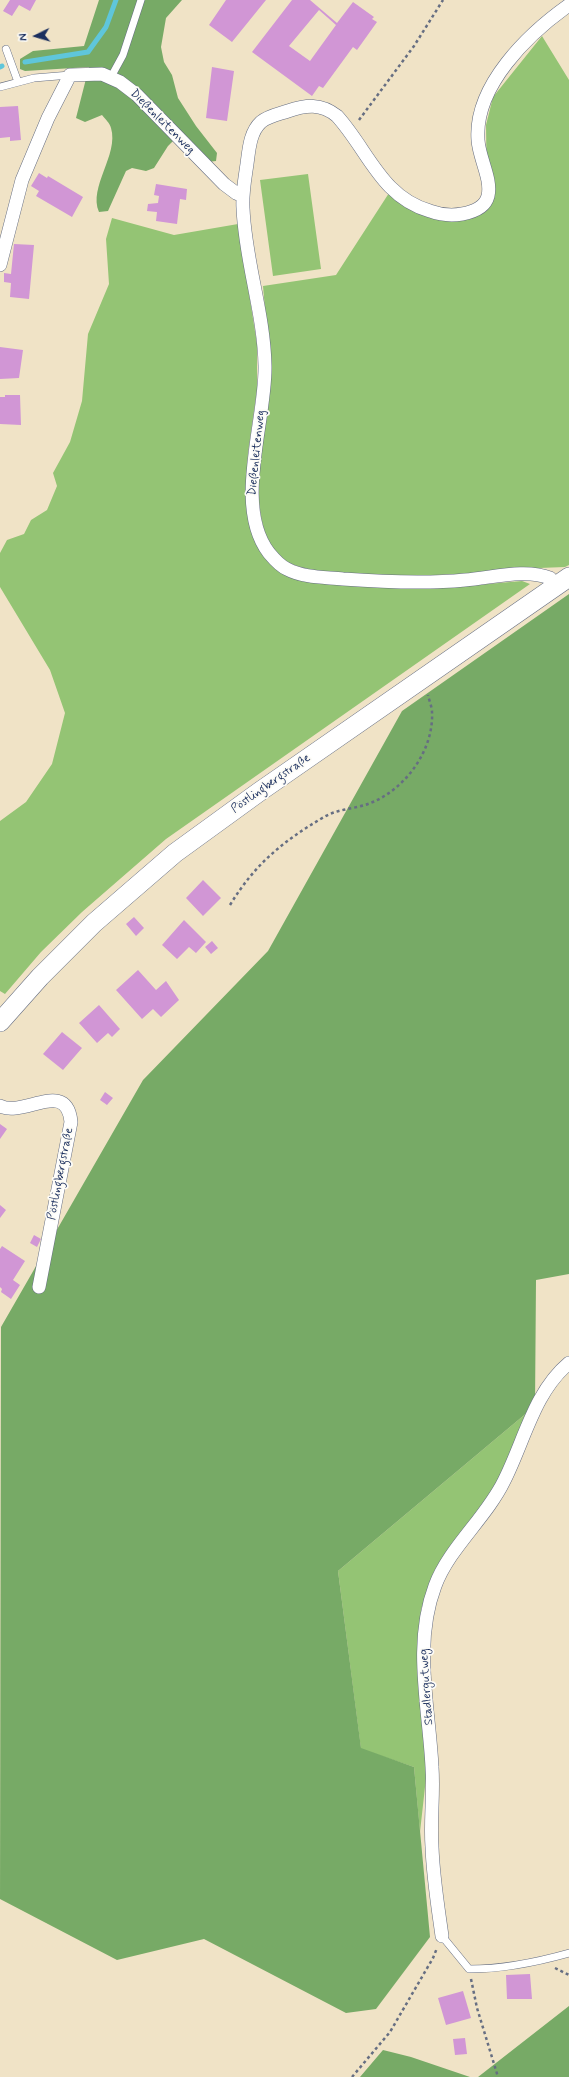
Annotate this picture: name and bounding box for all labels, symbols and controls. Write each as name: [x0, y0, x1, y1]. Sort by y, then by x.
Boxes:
north arrow: [16, 16, 56, 56]
text: N: [17, 33, 31, 41]
street label: Dießenleitenweg: [127, 87, 197, 157]
street label: Dießenleitenweg: [245, 410, 269, 496]
street label: Pöstlingbergstraße: [229, 751, 313, 817]
street label: Pöstlingbergstraße: [45, 1127, 77, 1221]
street label: Stadlergutweg: [417, 1648, 437, 1726]

